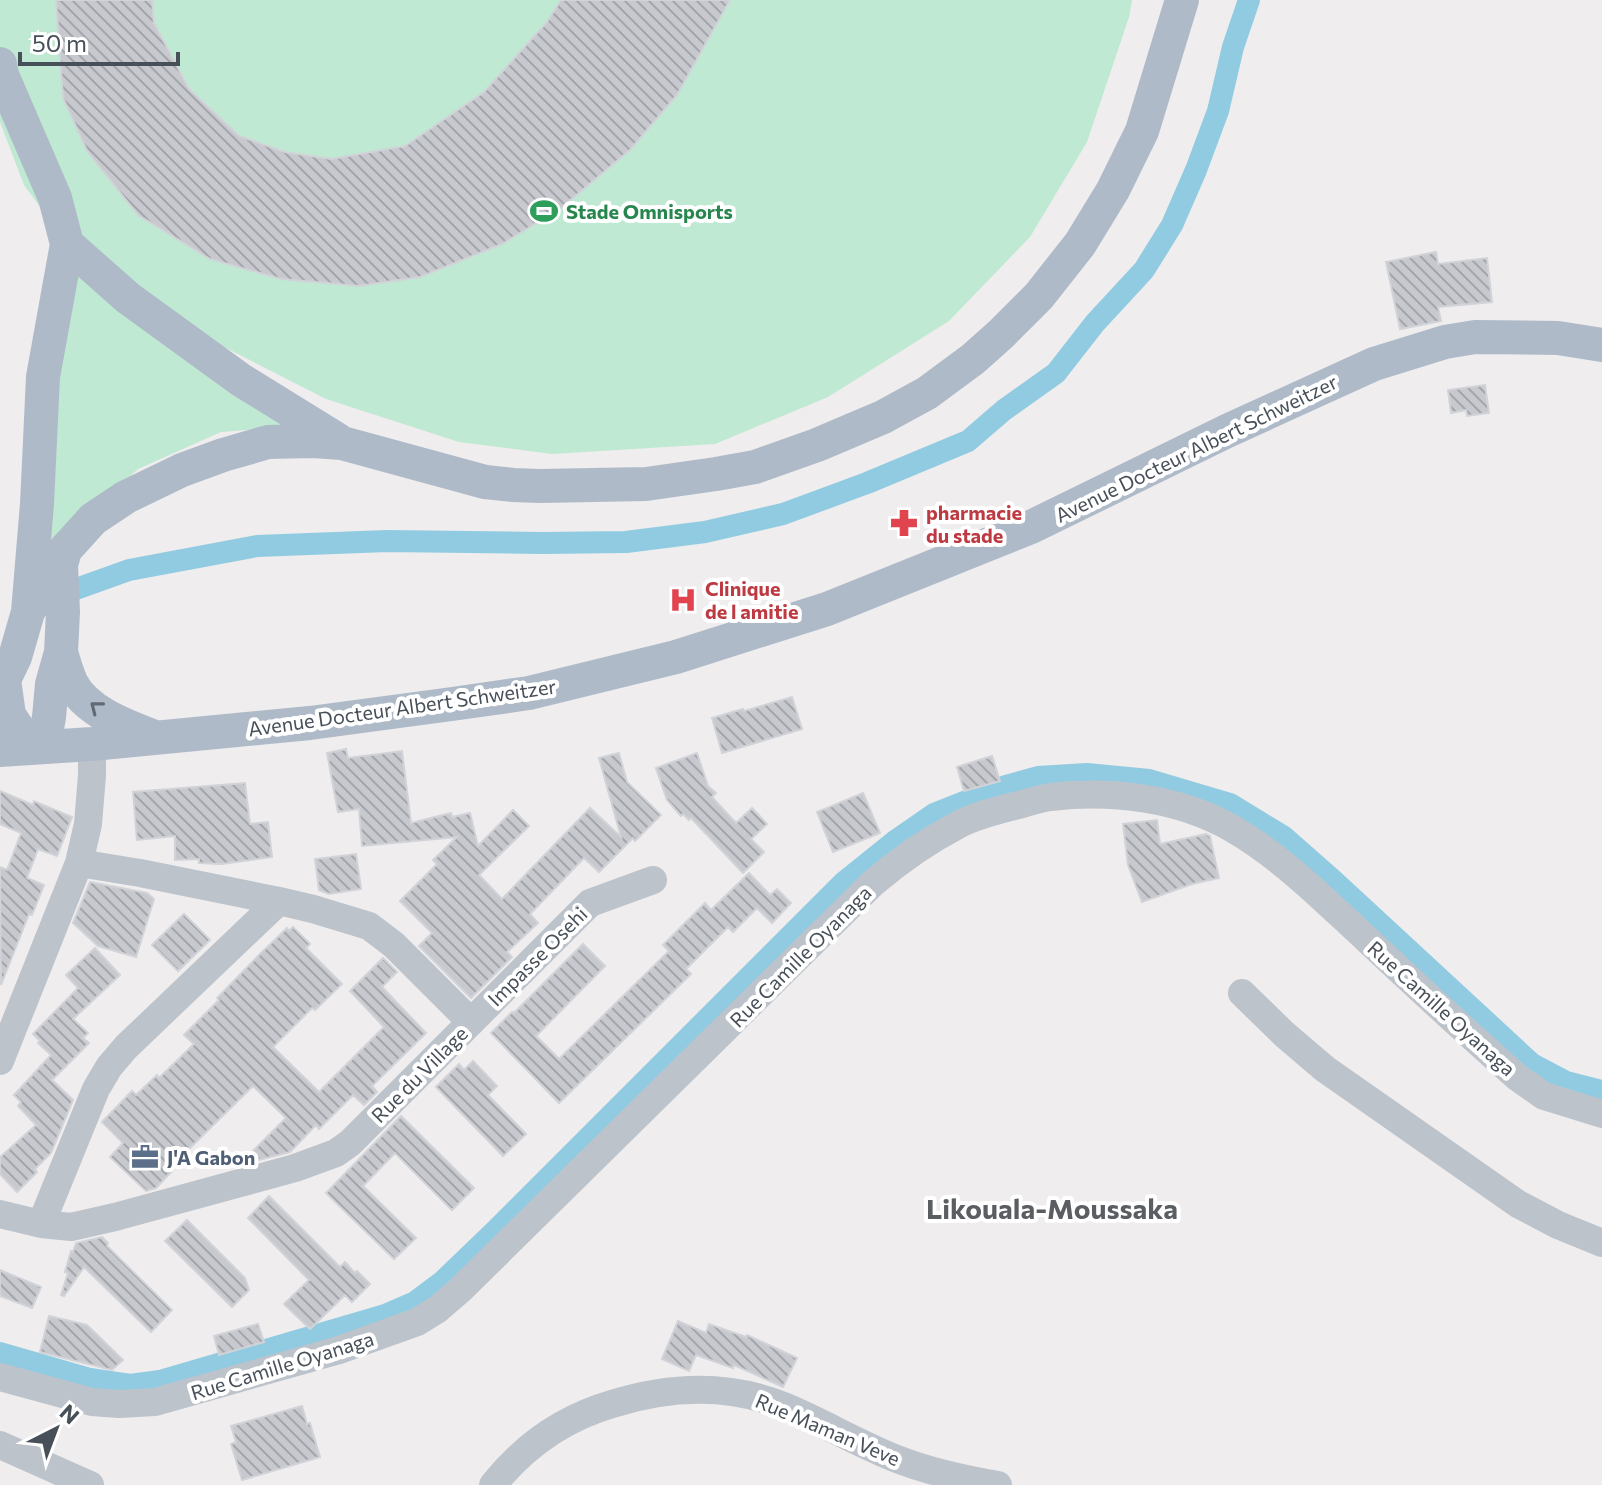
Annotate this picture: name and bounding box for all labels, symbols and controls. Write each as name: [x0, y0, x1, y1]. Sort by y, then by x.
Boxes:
scale bar: [20, 16, 178, 66]
text: 50 m: [32, 28, 87, 57]
sports icon: Stade Omnisports: [529, 196, 559, 226]
place label: Stade Omnisports: [566, 199, 733, 223]
street label: Avenue Docteur Albert Schweitzer: [1051, 369, 1341, 527]
place label: pharmacie du stade: [926, 500, 1022, 547]
pharmacy icon: pharmacie du stade: [889, 508, 919, 538]
place label: Clinique de l amitie: [705, 576, 798, 623]
hospital icon: Clinique de l amitie: [668, 585, 698, 615]
street label: Avenue Docteur Albert Schweitzer: [246, 673, 558, 741]
one-way arrow: [91, 702, 105, 717]
street label: Rue Camille Oyanaga: [724, 880, 876, 1032]
street label: Impasse Osehi: [482, 901, 592, 1011]
street label: Rue Camille Oyanaga: [1363, 935, 1521, 1081]
street label: Rue du Village: [366, 1021, 472, 1127]
office icon: J'A Gabon: [130, 1142, 160, 1172]
place label: J'A Gabon: [167, 1145, 255, 1169]
district label: Likouala-Moussaka: [926, 1191, 1178, 1225]
street label: Rue Camille Oyanaga: [188, 1326, 376, 1404]
street label: Rue Maman Veve: [752, 1388, 904, 1470]
north arrow: [16, 1389, 96, 1469]
text: N: [55, 1398, 85, 1429]

